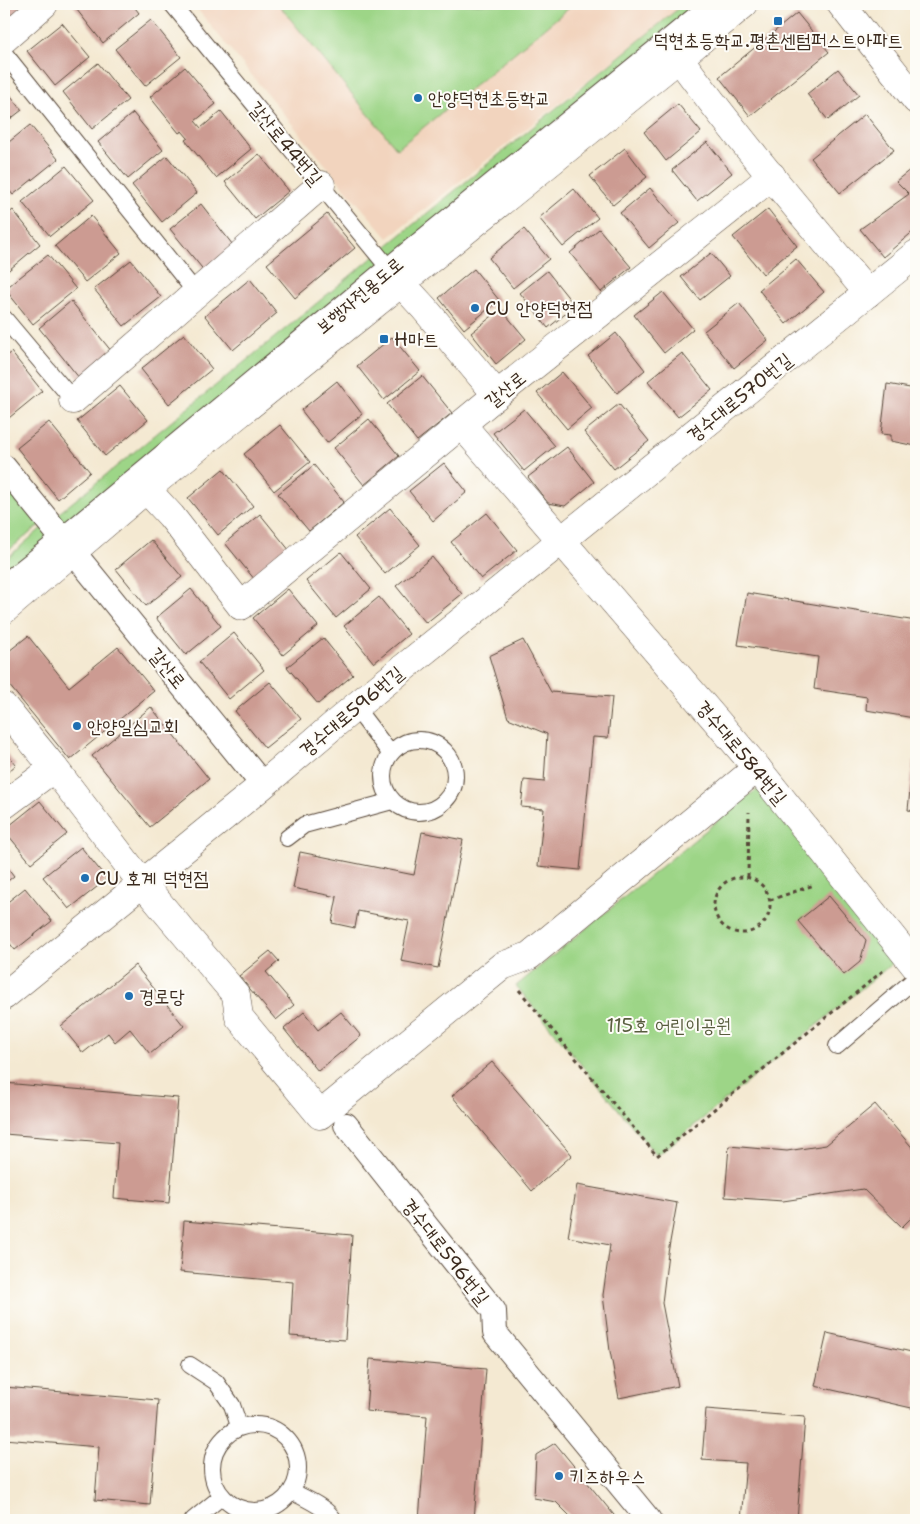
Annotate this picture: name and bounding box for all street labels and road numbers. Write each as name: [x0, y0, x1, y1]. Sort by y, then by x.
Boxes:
street label: 갈산로44번길: [243, 96, 328, 191]
street label: 보행자전용도로: [310, 251, 408, 339]
street label: 경수대로570번길: [681, 347, 797, 448]
street label: 갈산로: [480, 365, 531, 414]
street label: 갈산로: [143, 643, 192, 694]
street label: 경수대로596번길: [294, 660, 409, 762]
street label: 경수대로584번길: [691, 695, 793, 810]
street label: 경수대로596번길: [396, 1193, 495, 1310]

